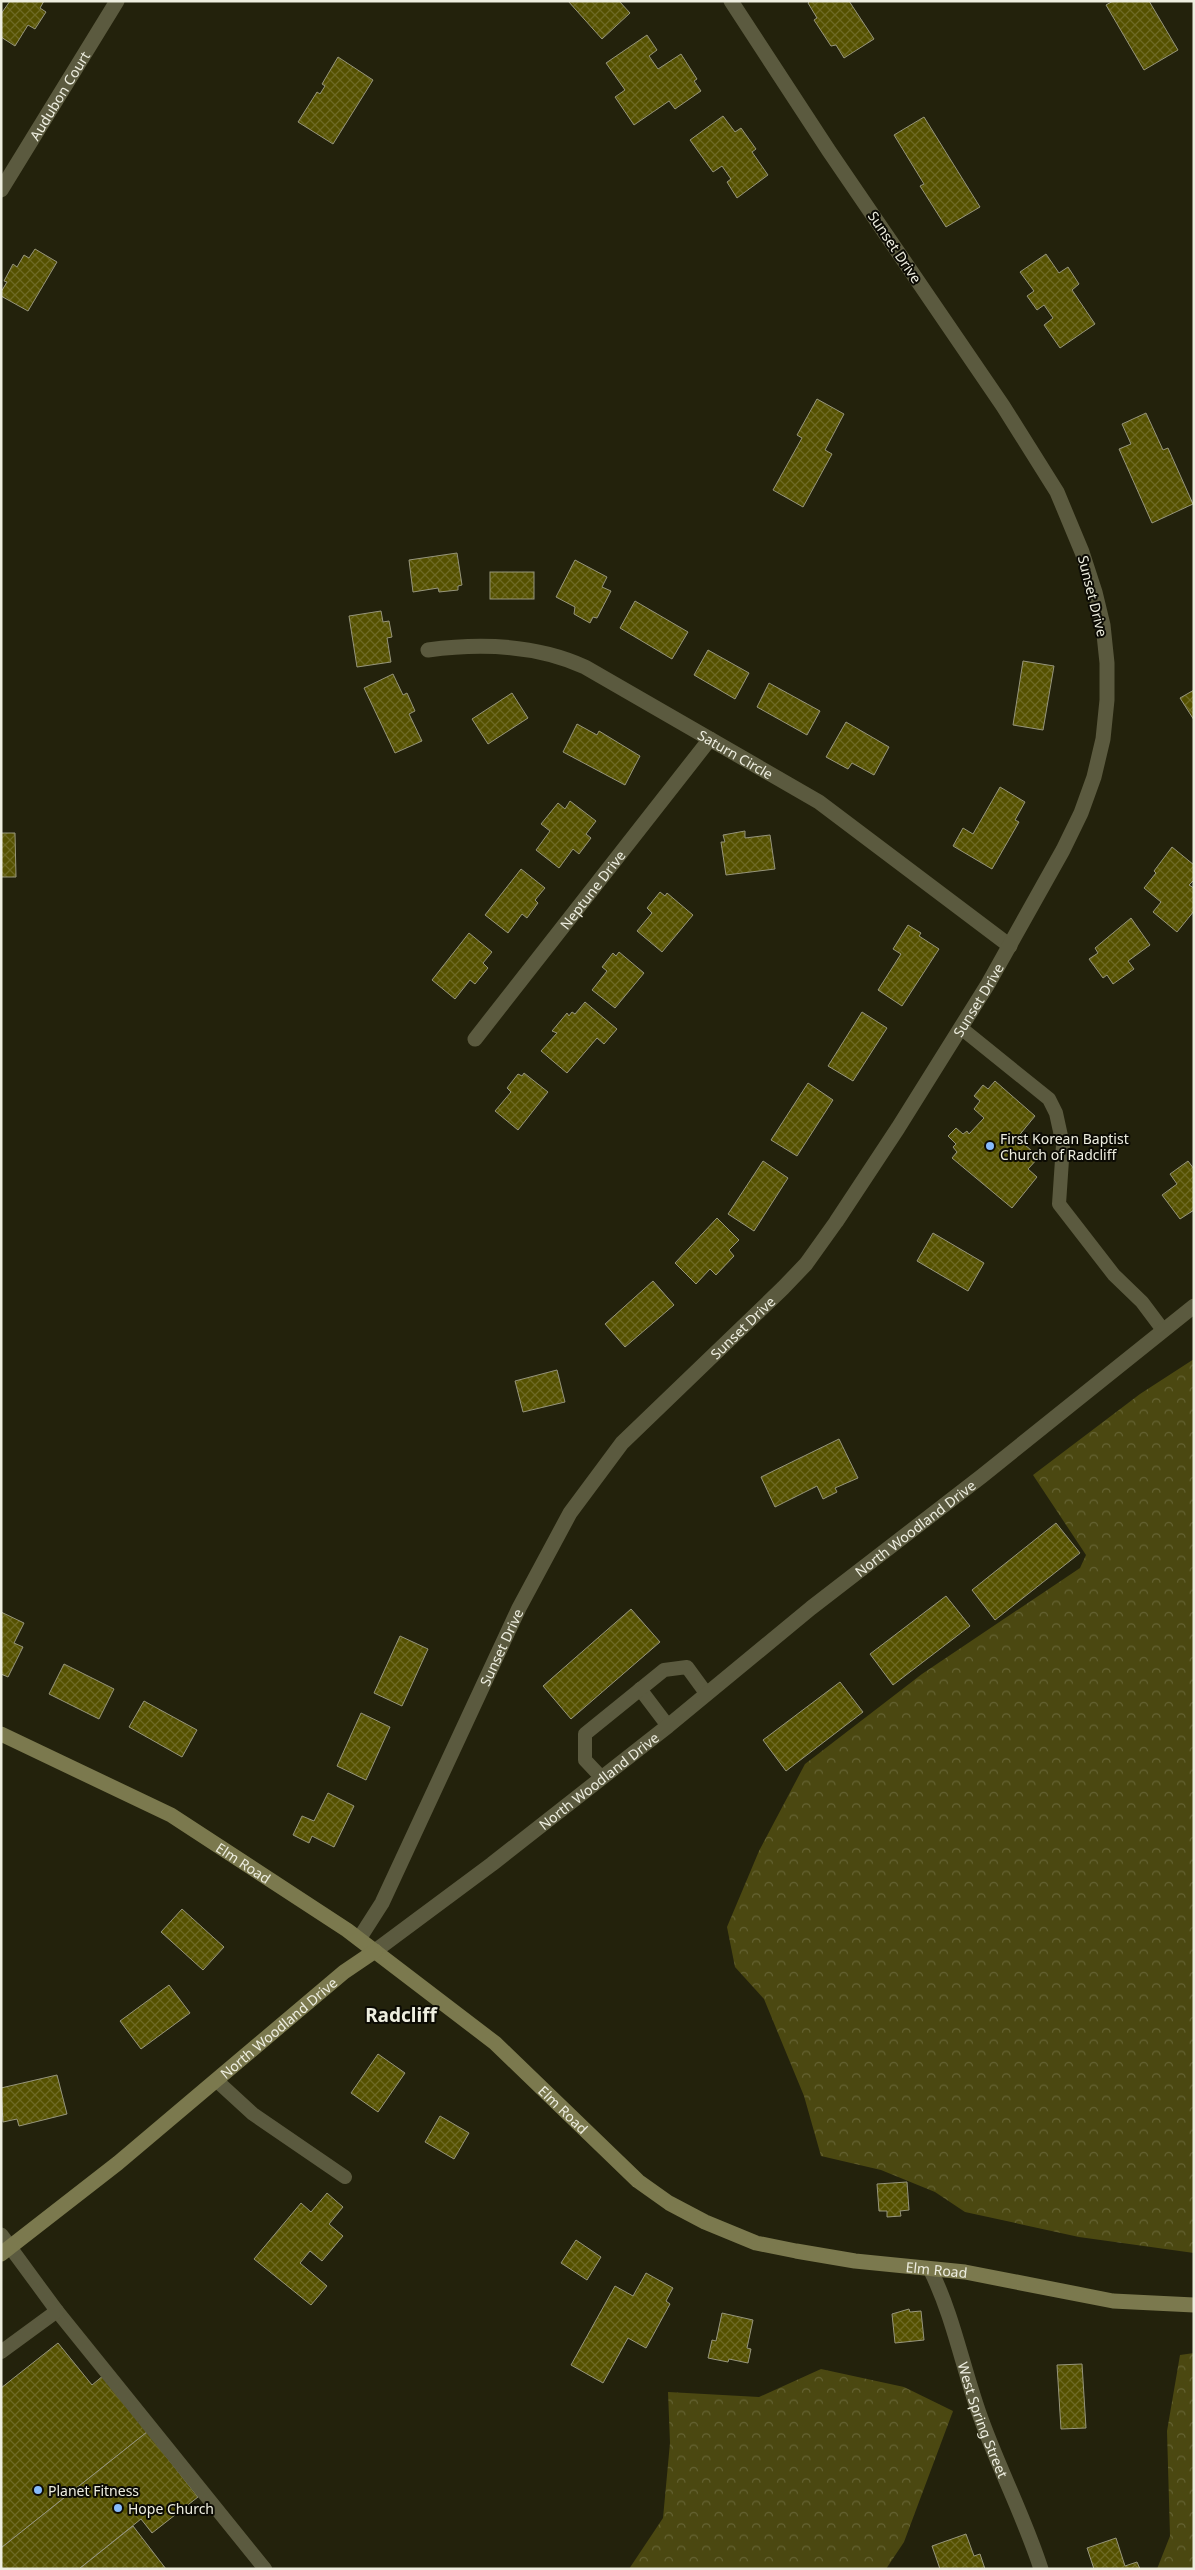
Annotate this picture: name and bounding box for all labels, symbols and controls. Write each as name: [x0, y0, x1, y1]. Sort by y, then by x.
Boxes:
street label: Audubon Court: [25, 47, 94, 143]
street label: Sunset Drive: [864, 207, 926, 287]
street label: Sunset Drive: [1074, 553, 1112, 639]
street label: Saturn Circle: [695, 725, 777, 783]
street label: Neptune Drive: [555, 846, 629, 933]
street label: Sunset Drive: [948, 959, 1007, 1040]
place label: First Korean Baptist Church of Radcliff: [1000, 1129, 1129, 1164]
marker: First Korean Baptist Church of Radcliff: [984, 1140, 996, 1152]
street label: Sunset Drive: [706, 1291, 779, 1363]
street label: North Woodland Drive: [851, 1475, 979, 1581]
street label: Sunset Drive: [475, 1605, 527, 1689]
street label: North Woodland Drive: [534, 1727, 662, 1834]
street label: Elm Road: [212, 1838, 275, 1887]
street label: North Woodland Drive: [216, 1973, 341, 2083]
district label: Radcliff: [365, 2002, 438, 2028]
street label: Elm Road: [535, 2081, 592, 2137]
street label: Elm Road: [905, 2257, 968, 2282]
street label: West Spring Street: [954, 2360, 1013, 2480]
place label: Planet Fitness: [48, 2481, 139, 2500]
marker: Planet Fitness: [32, 2484, 44, 2496]
place label: Hope Church: [128, 2499, 214, 2518]
marker: Hope Church: [112, 2502, 124, 2514]

